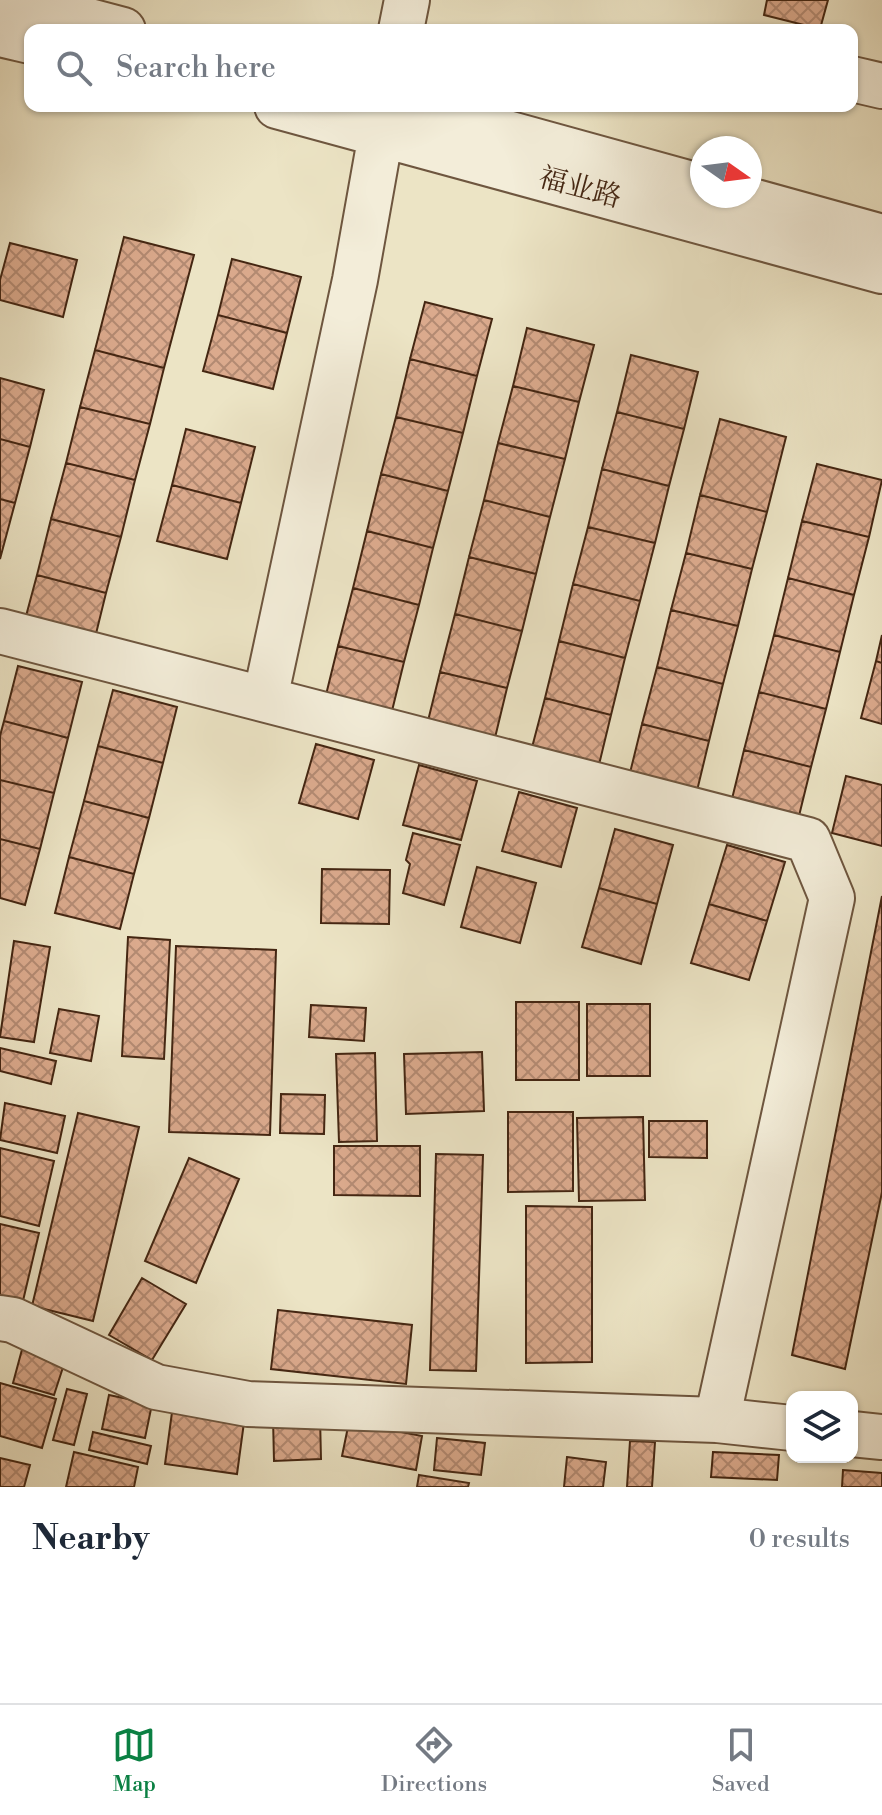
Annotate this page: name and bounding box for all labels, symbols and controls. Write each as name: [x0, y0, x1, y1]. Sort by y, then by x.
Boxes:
search box: [24, 24, 858, 112]
icon: search: [52, 46, 96, 90]
text: Search here: [116, 49, 276, 87]
north arrow: [690, 136, 762, 208]
street label: 福业路: [535, 160, 625, 216]
map controls: [786, 1391, 858, 1463]
button: layers: [786, 1391, 858, 1463]
text: Nearby: [32, 1518, 150, 1560]
text: 0 results: [749, 1523, 850, 1555]
tab: Map: [112, 1723, 156, 1798]
tab: Directions: [381, 1723, 487, 1798]
tab: Saved: [712, 1723, 770, 1798]

